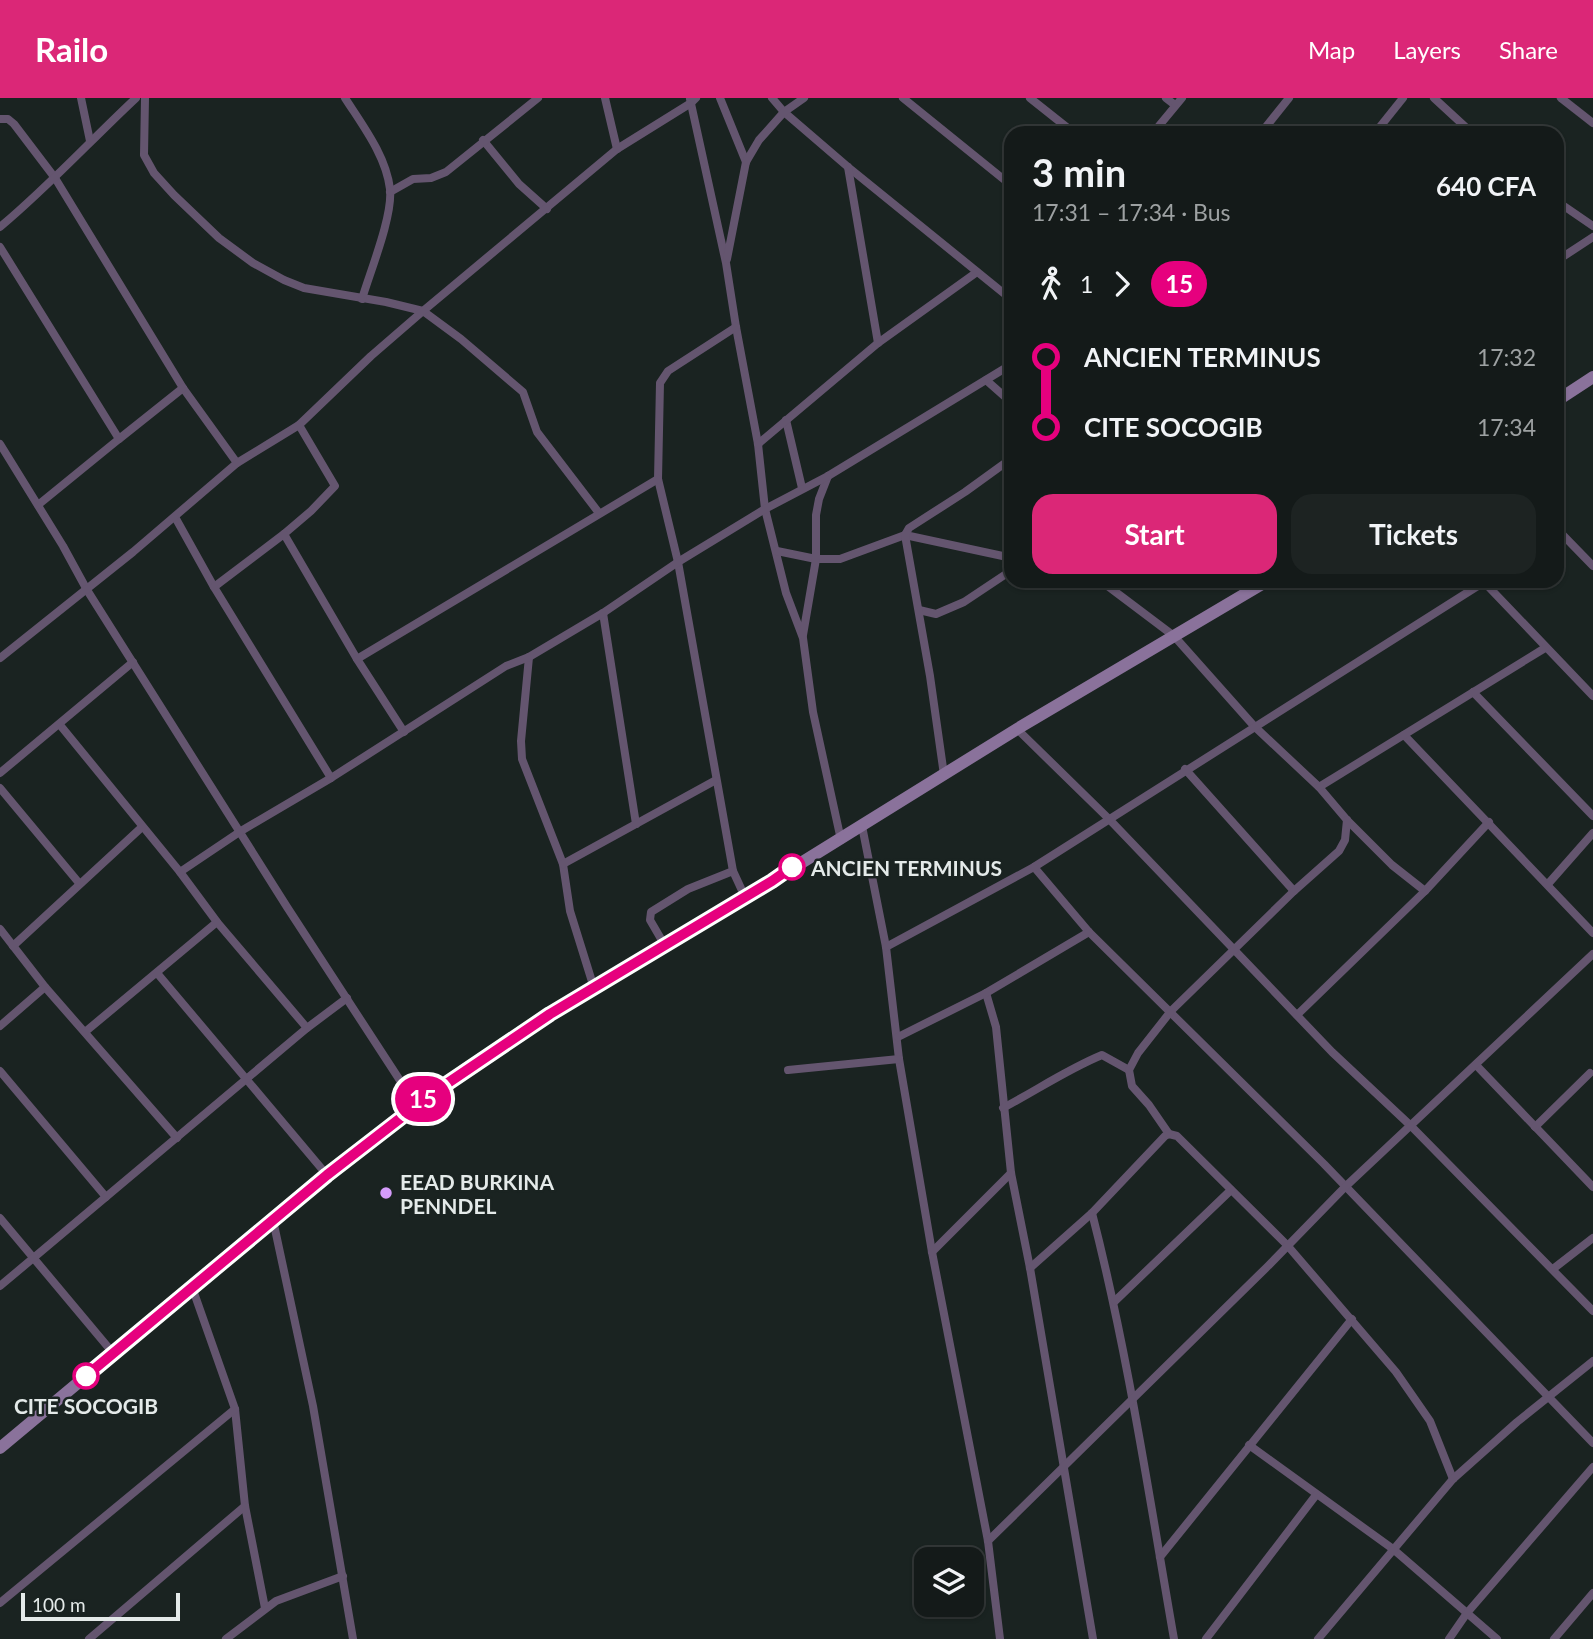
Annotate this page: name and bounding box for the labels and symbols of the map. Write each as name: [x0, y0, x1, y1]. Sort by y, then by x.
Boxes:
marker: ANCIEN TERMINUS: [779, 854, 805, 880]
place label: ANCIEN TERMINUS: [810, 855, 1002, 880]
line badge: 15: [392, 1076, 454, 1122]
place label: EEAD BURKINA PENNDEL: [400, 1169, 555, 1218]
marker: EEAD BURKINA PENNDEL: [378, 1185, 394, 1201]
marker: CITE SOCOGIB: [73, 1363, 99, 1389]
place label: CITE SOCOGIB: [14, 1393, 158, 1418]
scale bar: [21, 1590, 180, 1622]

